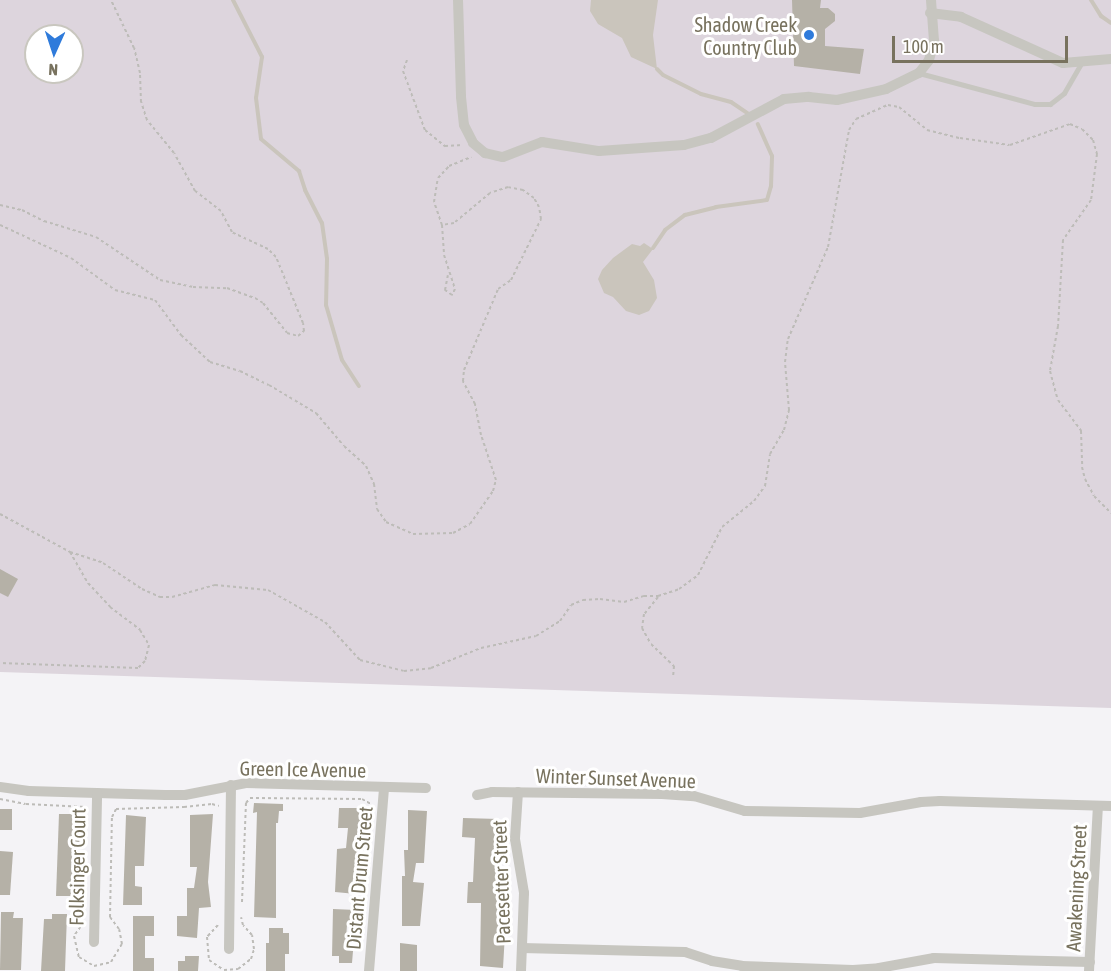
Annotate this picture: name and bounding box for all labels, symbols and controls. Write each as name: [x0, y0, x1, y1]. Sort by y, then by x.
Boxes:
place label: Shadow Creek Country Club: [694, 12, 797, 59]
north arrow: [24, 24, 84, 84]
scale bar: [895, 24, 1070, 62]
marker: Shadow Creek Country Club: [802, 28, 816, 42]
text: 100 m: [903, 36, 944, 57]
text: N: [48, 61, 58, 79]
street label: Green Ice Avenue: [239, 756, 367, 782]
street label: Winter Sunset Avenue: [536, 763, 696, 793]
street label: Distant Drum Street: [341, 805, 377, 951]
street label: Folksinger Court: [64, 808, 90, 926]
street label: Pacesetter Street: [487, 819, 515, 945]
street label: Awakening Street: [1061, 824, 1091, 952]

